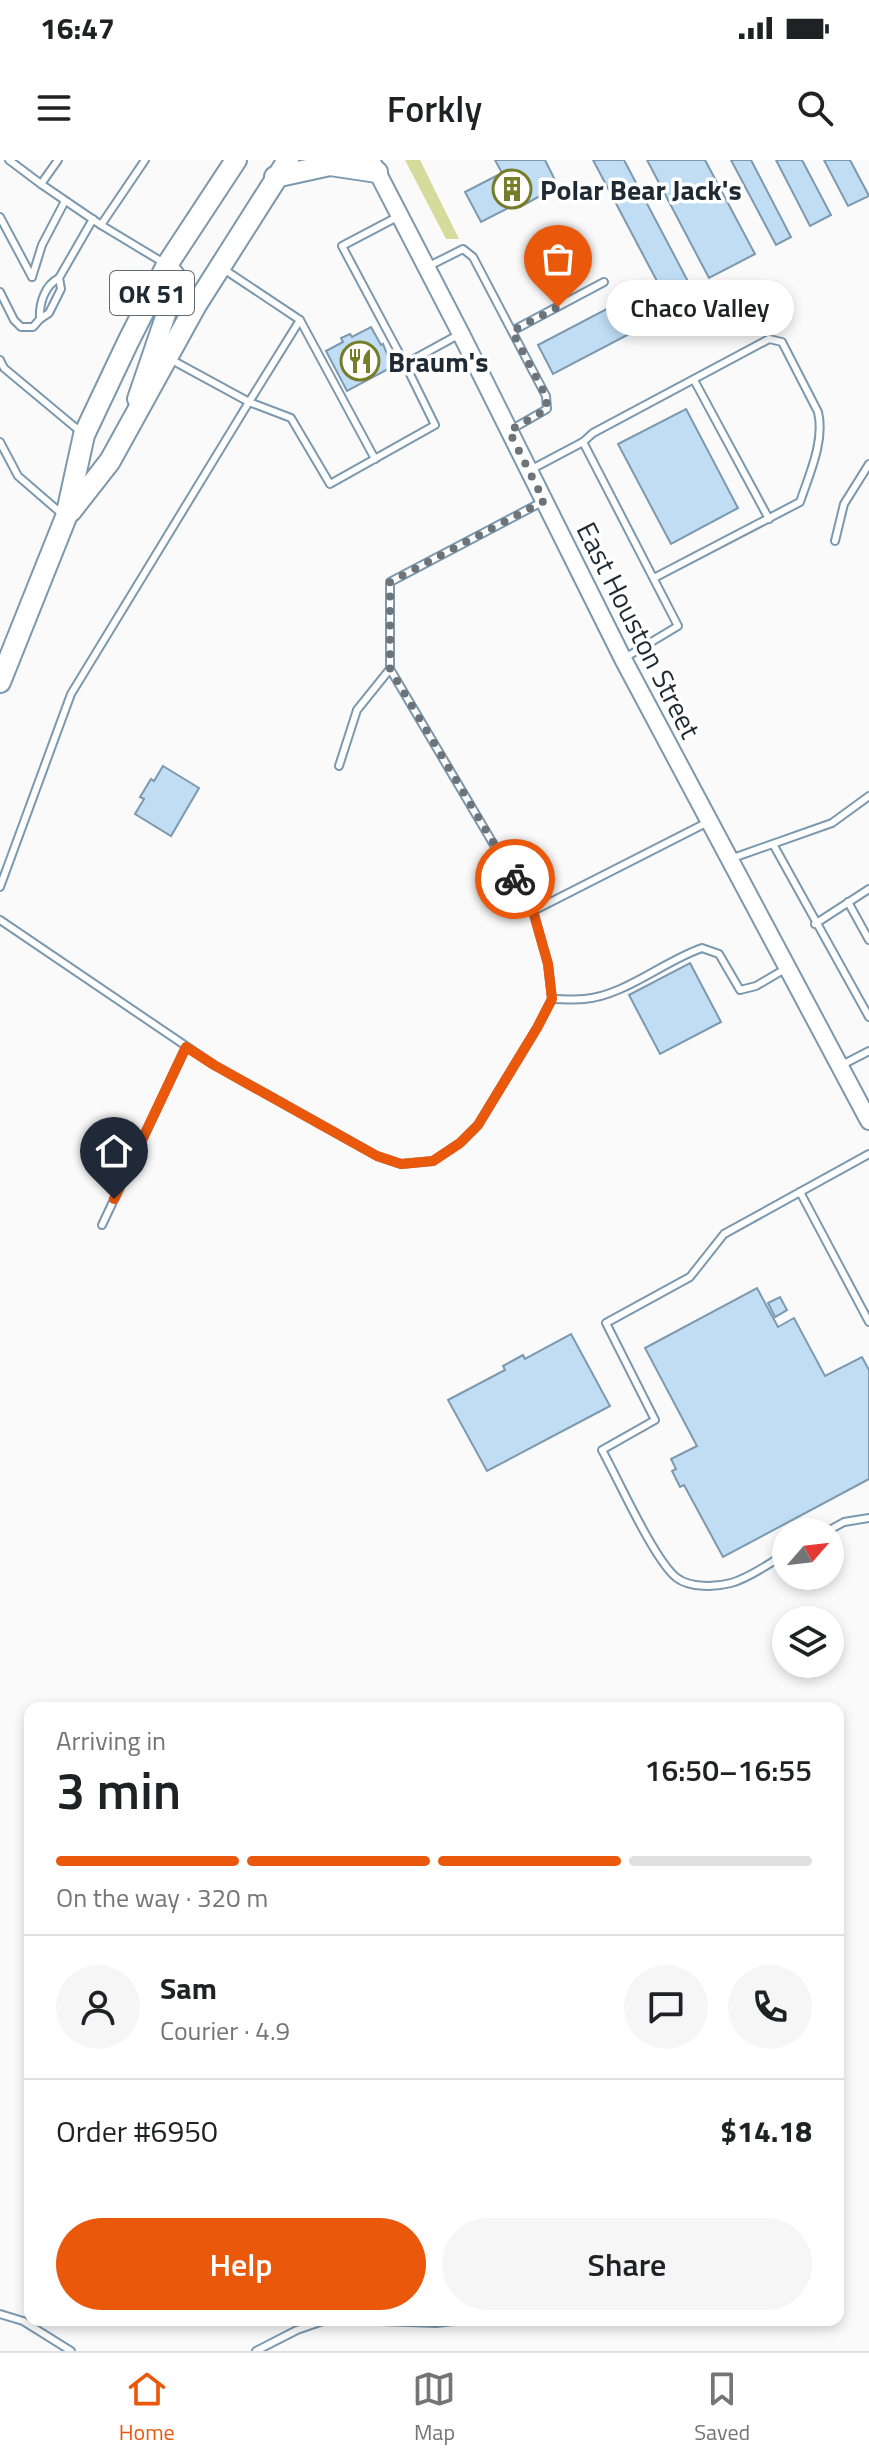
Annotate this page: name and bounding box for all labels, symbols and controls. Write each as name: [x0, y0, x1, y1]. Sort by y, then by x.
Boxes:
text: 16:47: [40, 5, 115, 51]
text: Forkly: [387, 81, 482, 136]
icon: menu: [32, 86, 76, 130]
icon: search: [793, 86, 837, 130]
building icon: Polar Bear Jack's: [491, 168, 533, 210]
place label: Polar Bear Jack's: [540, 168, 742, 211]
pin: [524, 225, 592, 307]
icon: bag: [536, 237, 580, 281]
road number: OK 51: [110, 271, 194, 315]
callout: Chaco Valley: [606, 279, 794, 335]
text: Chaco Valley: [630, 288, 770, 327]
restaurant icon: Braum's: [339, 340, 381, 382]
place label: Braum's: [388, 340, 488, 383]
street label: East Houston Street: [566, 514, 712, 746]
courier: [475, 839, 555, 919]
icon: bike: [493, 857, 537, 901]
pin: [80, 1117, 148, 1199]
icon: home: [92, 1129, 136, 1173]
north arrow: [772, 1518, 844, 1590]
map controls: [772, 1518, 844, 1678]
button: layers: [772, 1606, 844, 1678]
text: Arriving in: [56, 1721, 166, 1760]
text: 16:50–16:55: [645, 1747, 812, 1793]
text: 3 min: [56, 1750, 181, 1829]
text: On the way · 320 m: [56, 1878, 268, 1917]
button: person: [56, 1965, 140, 2049]
text: Sam: [160, 1965, 217, 2011]
button: chat: [624, 1965, 708, 2049]
button: phone: [728, 1965, 812, 2049]
text: Courier · 4.9: [160, 2011, 290, 2050]
text: Order #6950: [56, 2108, 218, 2154]
text: $14.18: [720, 2108, 812, 2154]
button: Help: [56, 2218, 426, 2310]
button: Share: [442, 2218, 812, 2310]
tab: Home: [119, 2367, 175, 2449]
tab: Map: [412, 2367, 456, 2449]
tab: Saved: [694, 2367, 750, 2449]

